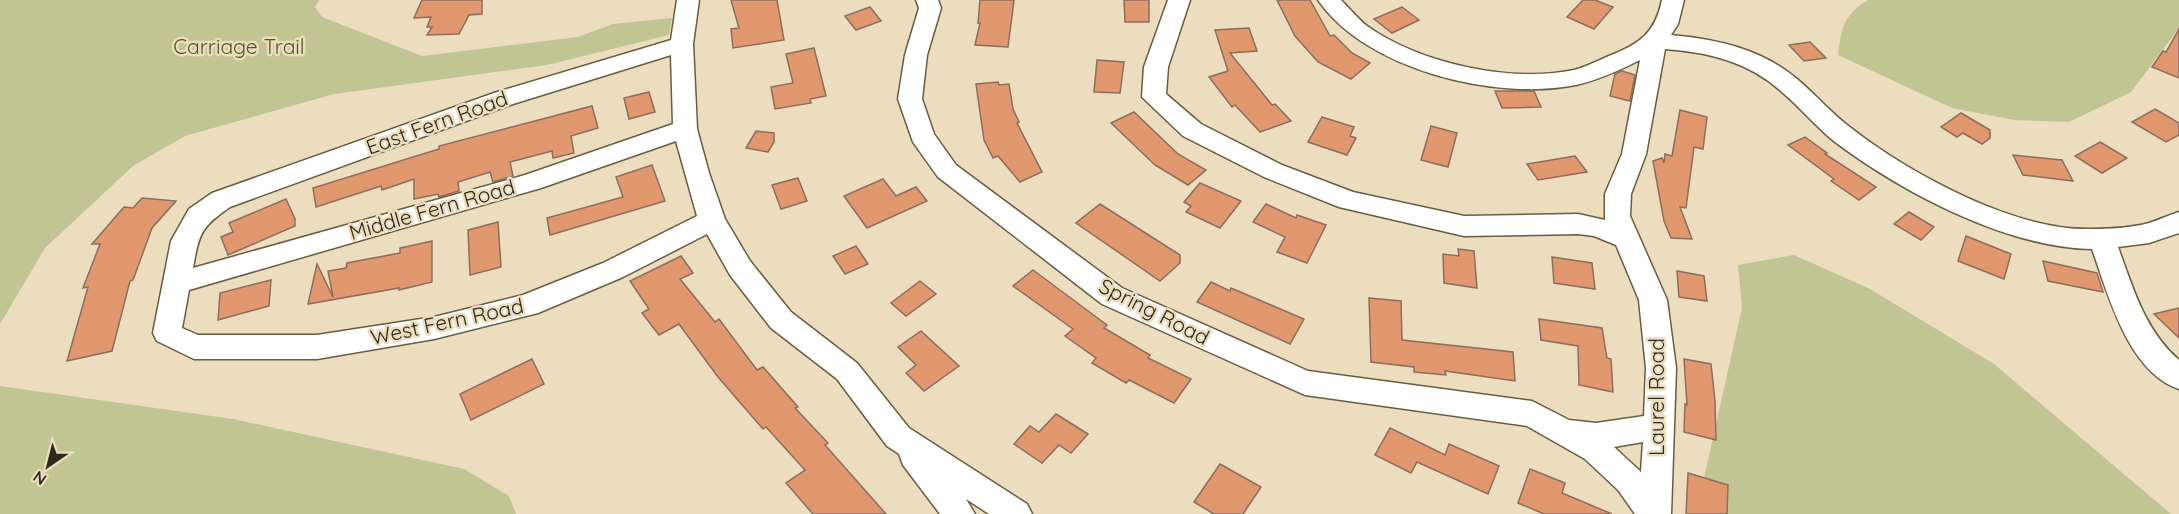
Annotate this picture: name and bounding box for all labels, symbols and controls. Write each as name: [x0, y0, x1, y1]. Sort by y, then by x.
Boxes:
park label: Carriage Trail: [173, 33, 305, 59]
street label: East Fern Road: [362, 84, 511, 160]
street label: Middle Fern Road: [346, 173, 518, 245]
street label: Spring Road: [1095, 272, 1214, 350]
street label: West Fern Road: [368, 292, 526, 350]
street label: Laurel Road: [1643, 338, 1669, 456]
north arrow: [18, 436, 78, 496]
text: N: [29, 467, 50, 490]

